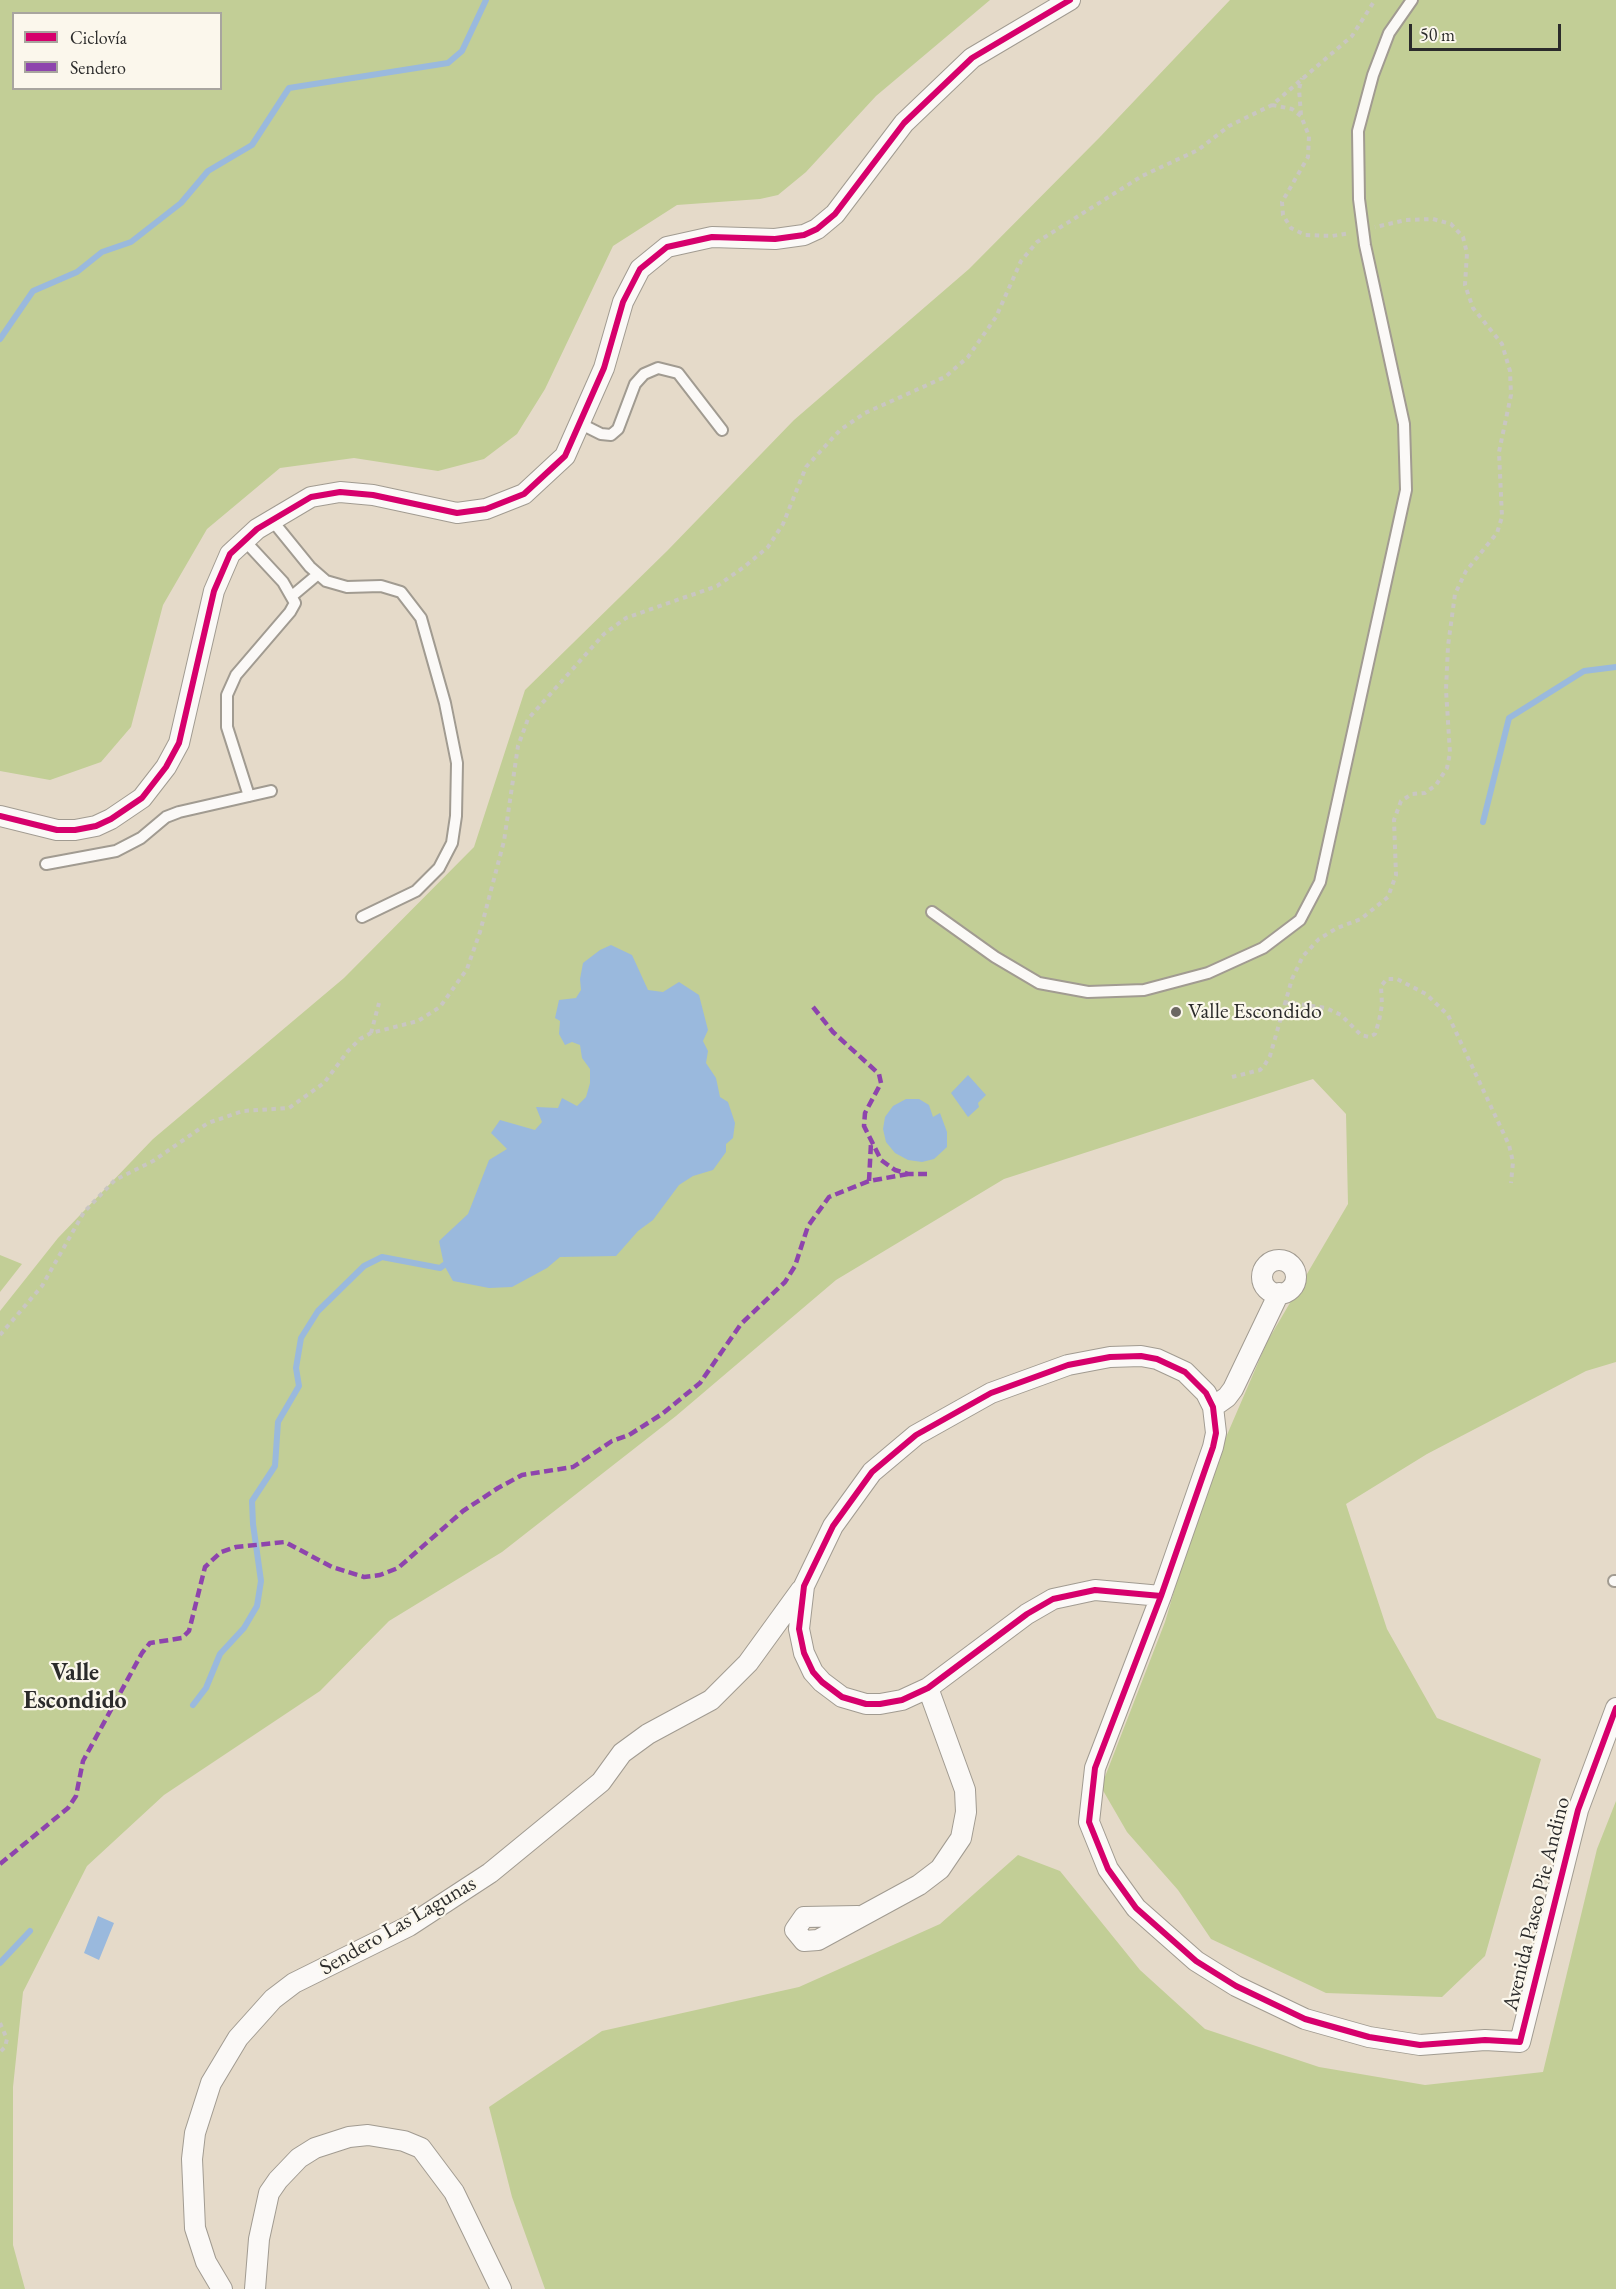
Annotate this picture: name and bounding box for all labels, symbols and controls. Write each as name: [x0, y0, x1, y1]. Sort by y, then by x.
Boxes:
legend: [12, 12, 222, 90]
scale bar: [1412, 12, 1564, 50]
text: 50 m: [1420, 23, 1455, 46]
text: Ciclovía: [70, 26, 127, 49]
text: Sendero: [70, 56, 126, 79]
place label: Valle Escondido: [1188, 999, 1322, 1025]
marker: Valle Escondido: [1169, 1005, 1183, 1019]
district label: Valle Escondido: [23, 1659, 127, 1715]
street label: Avenida Paseo Pie Andino: [1498, 1794, 1576, 2014]
street label: Sendero Las Lagunas: [315, 1871, 481, 1981]

